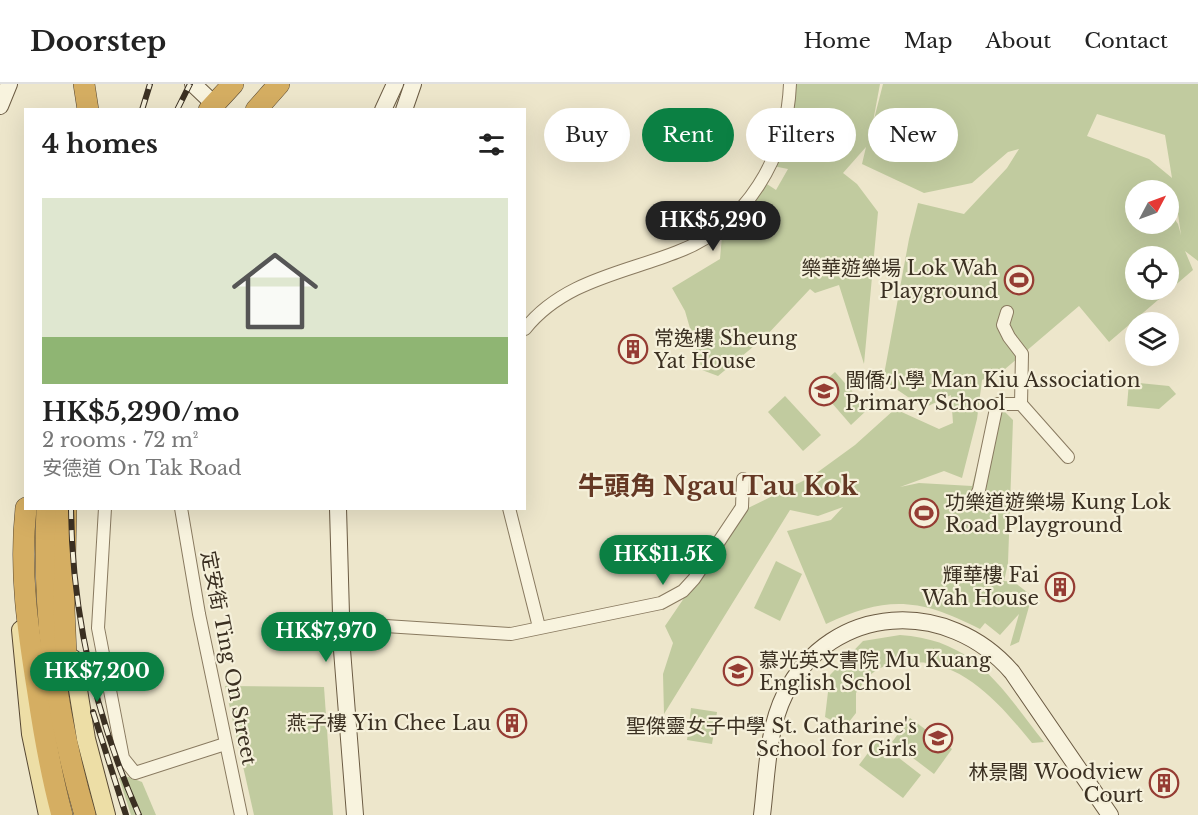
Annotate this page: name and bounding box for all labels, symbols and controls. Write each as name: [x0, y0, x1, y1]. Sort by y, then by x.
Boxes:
text: Doorstep: [30, 24, 166, 59]
text: Home: [804, 28, 871, 54]
text: Map: [904, 28, 952, 54]
text: About: [985, 28, 1051, 54]
text: Contact: [1084, 28, 1168, 54]
chip: Buy: [544, 108, 630, 162]
chip: Rent: [642, 108, 734, 162]
chip: Filters: [746, 108, 856, 162]
chip: New: [868, 108, 958, 162]
text: 4 homes: [42, 128, 158, 160]
icon: filters: [475, 128, 508, 161]
north arrow: [1125, 180, 1179, 234]
map controls: [1125, 180, 1179, 366]
pin: HK$5,290: [651, 201, 775, 252]
text: HK$5,290: [660, 208, 766, 232]
icon: home: [221, 237, 329, 345]
button: locate: [1125, 246, 1179, 300]
place label: 樂華遊樂場 Lok Wah Playground: [801, 256, 998, 303]
sports icon: 樂華遊樂場 Lok Wah Playground: [1003, 264, 1035, 296]
button: layers: [1125, 312, 1179, 366]
place label: 常逸樓 Sheung Yat House: [653, 326, 798, 373]
building icon: 常逸樓 Sheung Yat House: [617, 333, 649, 365]
place label: 閩僑小學 Man Kiu Association Primary School: [845, 368, 1141, 415]
school or university icon: 閩僑小學 Man Kiu Association Primary School: [808, 375, 840, 407]
text: HK$5,290/mo: [42, 396, 239, 428]
text: 2 rooms · 72 m²: [42, 428, 199, 452]
text: 安德道 On Tak Road: [42, 456, 242, 480]
district label: 牛頭角 Ngau Tau Kok: [578, 470, 859, 502]
place label: 功樂道遊樂場 Kung Lok Road Playground: [945, 490, 1171, 537]
sports icon: 功樂道遊樂場 Kung Lok Road Playground: [908, 497, 940, 529]
pin: HK$11.5K: [601, 535, 725, 586]
text: HK$11.5K: [613, 542, 713, 566]
street label: 定安街 Ting On Street: [196, 549, 262, 768]
place label: 輝華樓 Fai Wah House: [921, 563, 1039, 610]
building icon: 輝華樓 Fai Wah House: [1044, 571, 1076, 603]
pin: HK$7,970: [264, 612, 388, 663]
text: HK$7,970: [275, 619, 377, 643]
place label: 慕光英文書院 Mu Kuang English School: [759, 648, 992, 695]
pin: HK$7,200: [35, 652, 159, 703]
school or university icon: 慕光英文書院 Mu Kuang English School: [722, 655, 754, 687]
text: HK$7,200: [44, 659, 150, 683]
building icon: 燕子樓 Yin Chee Lau: [496, 707, 528, 739]
place label: 燕子樓 Yin Chee Lau: [287, 711, 491, 735]
place label: 聖傑靈女子中學 St. Catharine's School for Girls: [626, 714, 917, 761]
school or university icon: 聖傑靈女子中學 St. Catharine's School for Girls: [922, 722, 954, 754]
place label: 林景閣 Woodview Court: [969, 760, 1143, 807]
building icon: 林景閣 Woodview Court: [1148, 767, 1180, 799]

